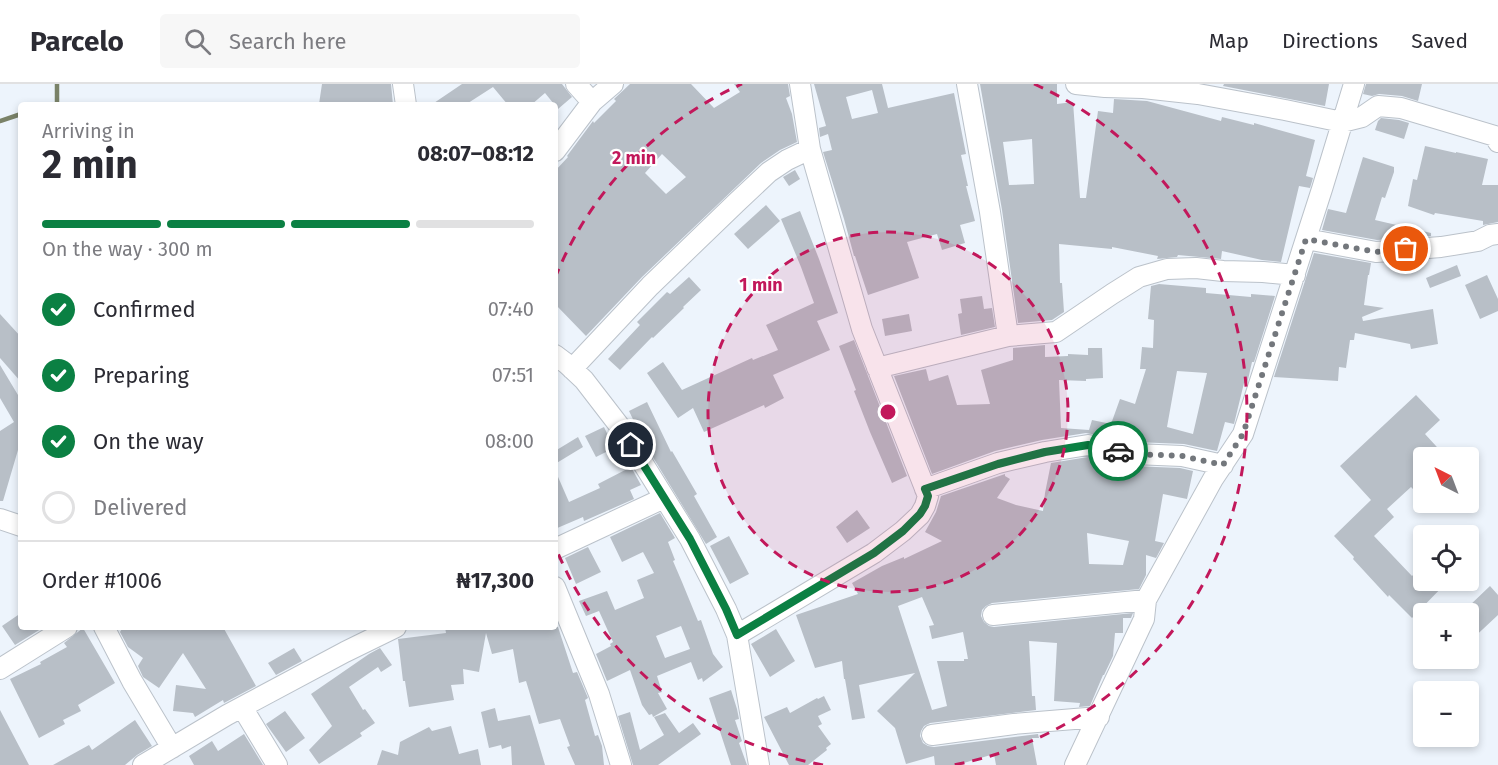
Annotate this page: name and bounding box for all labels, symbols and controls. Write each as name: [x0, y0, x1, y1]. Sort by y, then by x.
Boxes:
search box: [160, 14, 580, 68]
text: Parcelo: [30, 25, 124, 58]
icon: search: [181, 25, 214, 58]
text: Search here: [229, 28, 346, 55]
text: Map: [1209, 28, 1249, 54]
text: Directions: [1282, 28, 1378, 54]
text: Saved: [1411, 28, 1468, 54]
text: Arriving in: [42, 119, 135, 143]
text: 08:07–08:12: [417, 140, 534, 167]
text: 2 min: [42, 142, 138, 188]
text: 2 min: [612, 147, 656, 169]
pin: [1380, 223, 1431, 274]
icon: bag: [1389, 232, 1422, 265]
text: On the way · 300 m: [42, 237, 213, 261]
text: 1 min: [739, 274, 783, 296]
icon: check: [42, 293, 75, 326]
text: Confirmed: [93, 296, 196, 323]
text: 07:40: [488, 297, 534, 321]
icon: check: [42, 359, 75, 392]
text: Preparing: [93, 362, 189, 389]
text: 07:51: [492, 363, 534, 387]
centre of rings: [878, 402, 898, 422]
pin: [605, 419, 656, 470]
courier: [1088, 421, 1148, 481]
icon: check: [42, 425, 75, 458]
text: On the way: [93, 428, 204, 455]
icon: home: [614, 428, 647, 461]
text: 08:00: [485, 429, 534, 453]
icon: car: [1102, 435, 1135, 468]
north arrow: [1413, 447, 1479, 513]
map controls: [1413, 447, 1479, 747]
text: Delivered: [93, 494, 188, 521]
button: locate: [1413, 525, 1479, 591]
text: Order #1006: [42, 567, 162, 594]
text: ₦17,300: [456, 567, 534, 594]
button: +: [1413, 603, 1479, 669]
button: −: [1413, 681, 1479, 747]

